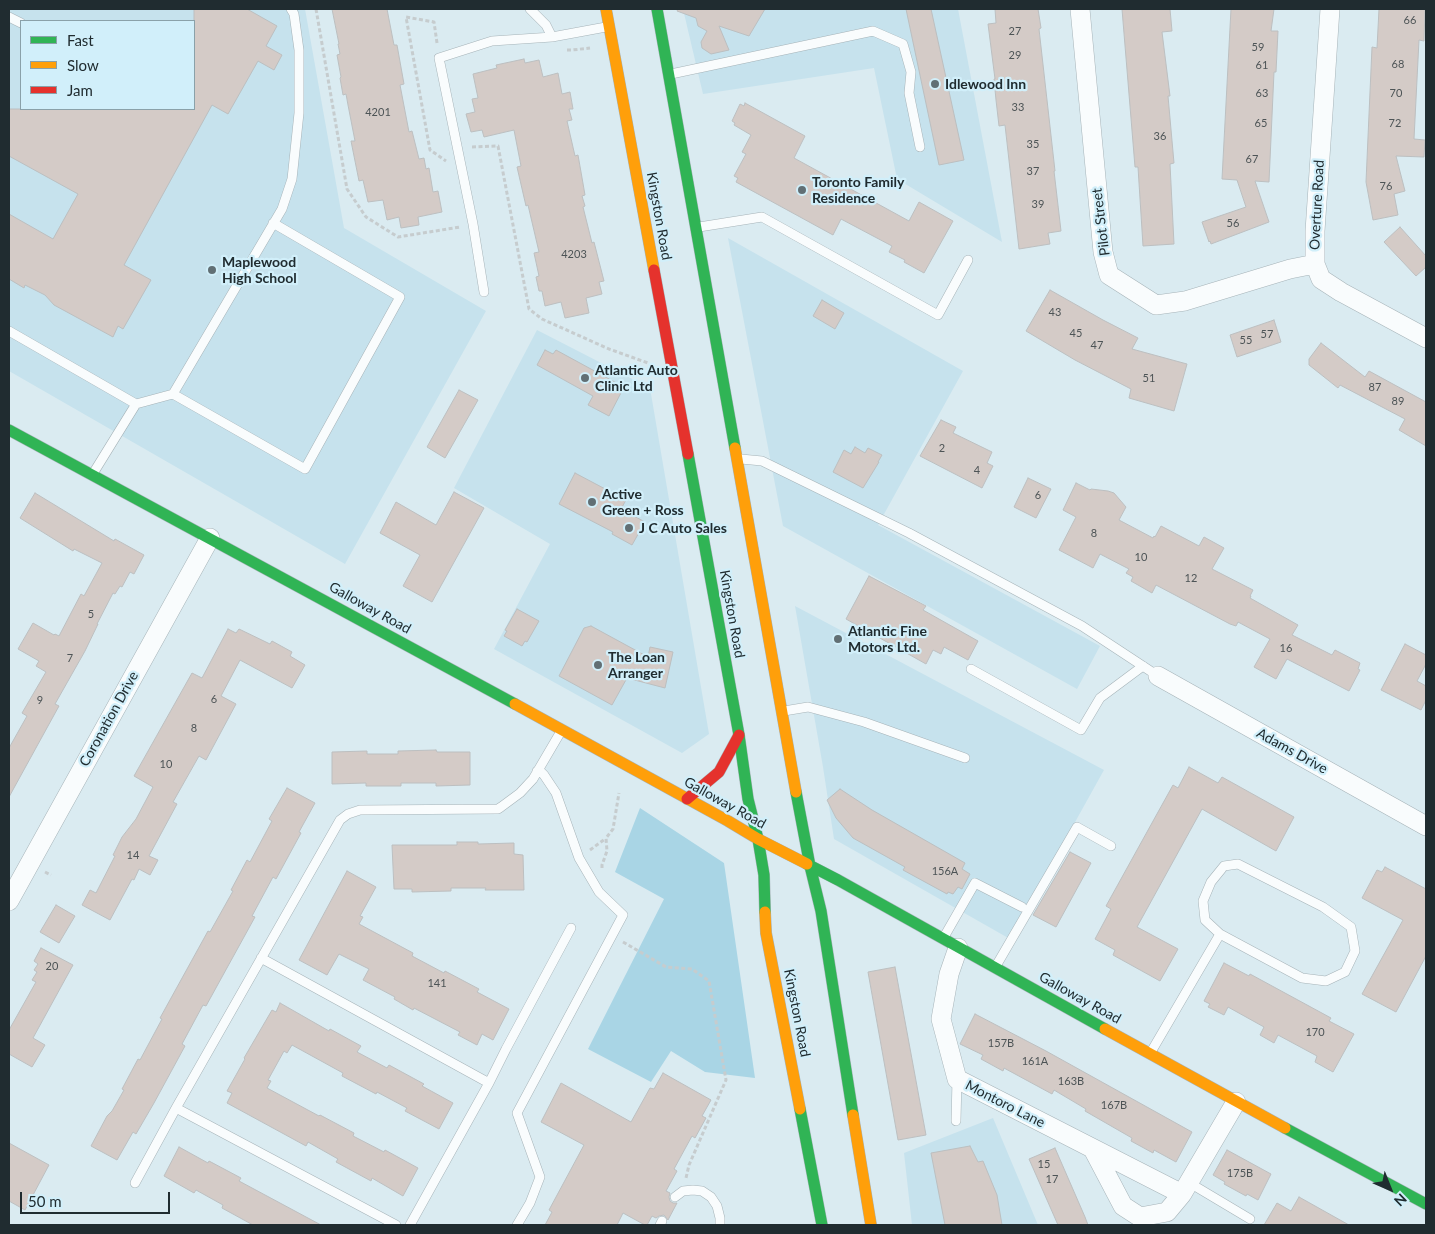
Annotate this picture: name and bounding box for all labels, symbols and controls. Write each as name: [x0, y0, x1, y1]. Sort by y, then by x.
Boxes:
house number: 66: [1404, 13, 1416, 27]
legend: [20, 20, 195, 110]
house number: 27: [1009, 24, 1021, 38]
text: Fast: [67, 31, 94, 49]
house number: 59: [1252, 40, 1264, 54]
house number: 29: [1009, 48, 1021, 62]
text: Slow: [67, 56, 99, 74]
house number: 68: [1392, 57, 1404, 71]
house number: 61: [1256, 58, 1268, 72]
place label: Idlewood Inn: [945, 76, 1026, 92]
marker: Idlewood Inn: [929, 78, 941, 90]
text: Jam: [67, 81, 93, 99]
house number: 63: [1256, 86, 1268, 100]
house number: 70: [1390, 86, 1402, 100]
house number: 33: [1012, 100, 1024, 114]
house number: 4201: [365, 105, 391, 119]
house number: 65: [1255, 116, 1267, 130]
house number: 72: [1389, 116, 1401, 130]
house number: 36: [1154, 129, 1166, 143]
house number: 35: [1027, 137, 1039, 151]
house number: 67: [1246, 152, 1258, 166]
street label: Overture Road: [1306, 159, 1328, 251]
house number: 37: [1027, 164, 1039, 178]
street label: Kingston Road: [643, 171, 675, 261]
place label: Toronto Family Residence: [812, 174, 904, 206]
house number: 76: [1380, 179, 1392, 193]
marker: Toronto Family Residence: [796, 184, 808, 196]
street label: Pilot Street: [1089, 187, 1113, 257]
house number: 39: [1032, 197, 1044, 211]
house number: 56: [1227, 216, 1239, 230]
house number: 4203: [561, 247, 587, 261]
place label: Maplewood High School: [222, 254, 297, 286]
marker: Maplewood High School: [206, 264, 218, 276]
house number: 43: [1049, 305, 1061, 319]
house number: 45: [1070, 326, 1082, 340]
house number: 57: [1261, 327, 1273, 341]
house number: 55: [1240, 333, 1252, 347]
house number: 47: [1091, 338, 1103, 352]
place label: Atlantic Auto Clinic Ltd: [595, 362, 678, 394]
house number: 51: [1143, 371, 1155, 385]
marker: Atlantic Auto Clinic Ltd: [579, 372, 591, 384]
house number: 87: [1369, 380, 1381, 394]
house number: 89: [1392, 394, 1404, 408]
house number: 2: [939, 441, 945, 455]
house number: 4: [974, 463, 980, 477]
place label: Active Green + Ross: [602, 486, 684, 518]
house number: 6: [1035, 488, 1041, 502]
marker: Active Green + Ross: [586, 496, 598, 508]
place label: J C Auto Sales: [639, 520, 727, 536]
marker: J C Auto Sales: [623, 522, 635, 534]
house number: 8: [1091, 526, 1097, 540]
house number: 10: [1135, 550, 1147, 564]
street label: Kingston Road: [716, 569, 748, 659]
house number: 12: [1185, 571, 1197, 585]
street label: Galloway Road: [326, 579, 414, 637]
house number: 5: [88, 607, 94, 621]
place label: Atlantic Fine Motors Ltd.: [848, 623, 927, 656]
marker: Atlantic Fine Motors Ltd.: [832, 633, 844, 645]
house number: 16: [1280, 641, 1292, 655]
place label: The Loan Arranger: [608, 649, 665, 682]
house number: 7: [67, 651, 73, 665]
marker: The Loan Arranger: [592, 659, 604, 671]
street label: Coronation Drive: [76, 669, 142, 769]
house number: 6: [211, 692, 217, 706]
house number: 9: [37, 693, 43, 707]
house number: 8: [191, 721, 197, 735]
street label: Adams Drive: [1254, 725, 1330, 777]
house number: 10: [160, 757, 172, 771]
street label: Galloway Road: [681, 774, 769, 832]
house number: 14: [127, 848, 139, 862]
house number: 156A: [932, 864, 958, 878]
house number: 20: [46, 959, 58, 973]
street label: Kingston Road: [780, 968, 814, 1058]
street label: Galloway Road: [1036, 969, 1124, 1027]
house number: 141: [427, 976, 447, 990]
house number: 170: [1305, 1025, 1325, 1039]
house number: 157B: [988, 1036, 1014, 1050]
house number: 161A: [1022, 1054, 1048, 1068]
house number: 163B: [1058, 1074, 1084, 1088]
street label: Montoro Lane: [962, 1077, 1048, 1131]
house number: 167B: [1101, 1098, 1127, 1112]
house number: 15: [1038, 1157, 1050, 1171]
north arrow: [1365, 1164, 1415, 1214]
house number: 175B: [1227, 1166, 1253, 1180]
house number: 17: [1046, 1172, 1058, 1186]
scale bar: [22, 1182, 172, 1214]
text: N: [1391, 1190, 1411, 1210]
text: 50 m: [28, 1192, 62, 1210]

